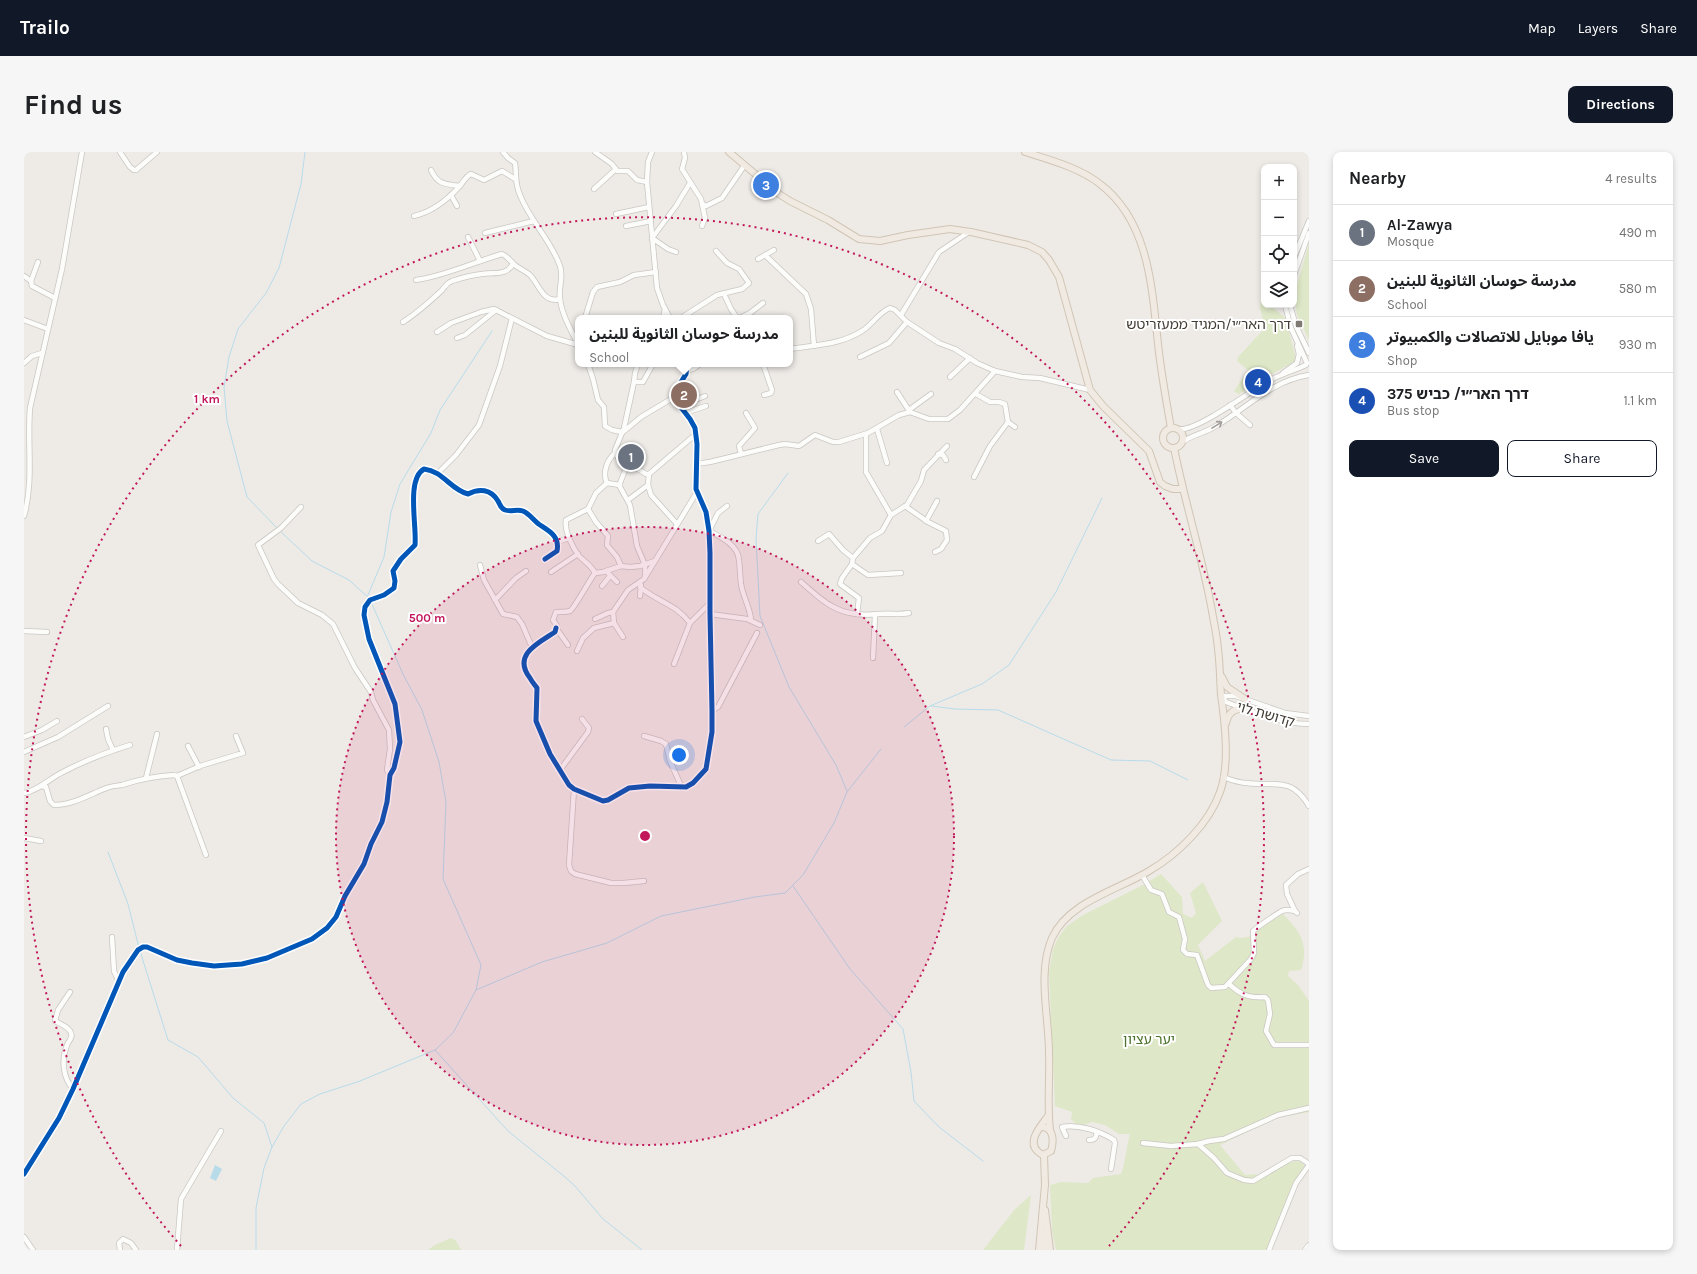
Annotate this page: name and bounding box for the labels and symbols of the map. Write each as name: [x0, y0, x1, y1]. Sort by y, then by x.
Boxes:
pin: 3: [753, 170, 779, 200]
place label: דרך האר״י/המגיד ממעזריטש: [1126, 316, 1291, 333]
marker: דרך האר״י/המגיד ממעזריטש: [1294, 319, 1304, 329]
pin: 4: [1245, 367, 1271, 397]
pin: 2: [671, 380, 697, 410]
text: 1 km: [194, 392, 220, 406]
one-way arrow: [1211, 421, 1223, 429]
pin: 1: [618, 442, 644, 472]
text: 500 m: [409, 611, 445, 625]
street label: קדושת לוי: [1235, 698, 1297, 731]
your location: [669, 745, 689, 765]
centre of rings: [638, 829, 652, 843]
park label: יער עציון: [1123, 1031, 1175, 1048]

